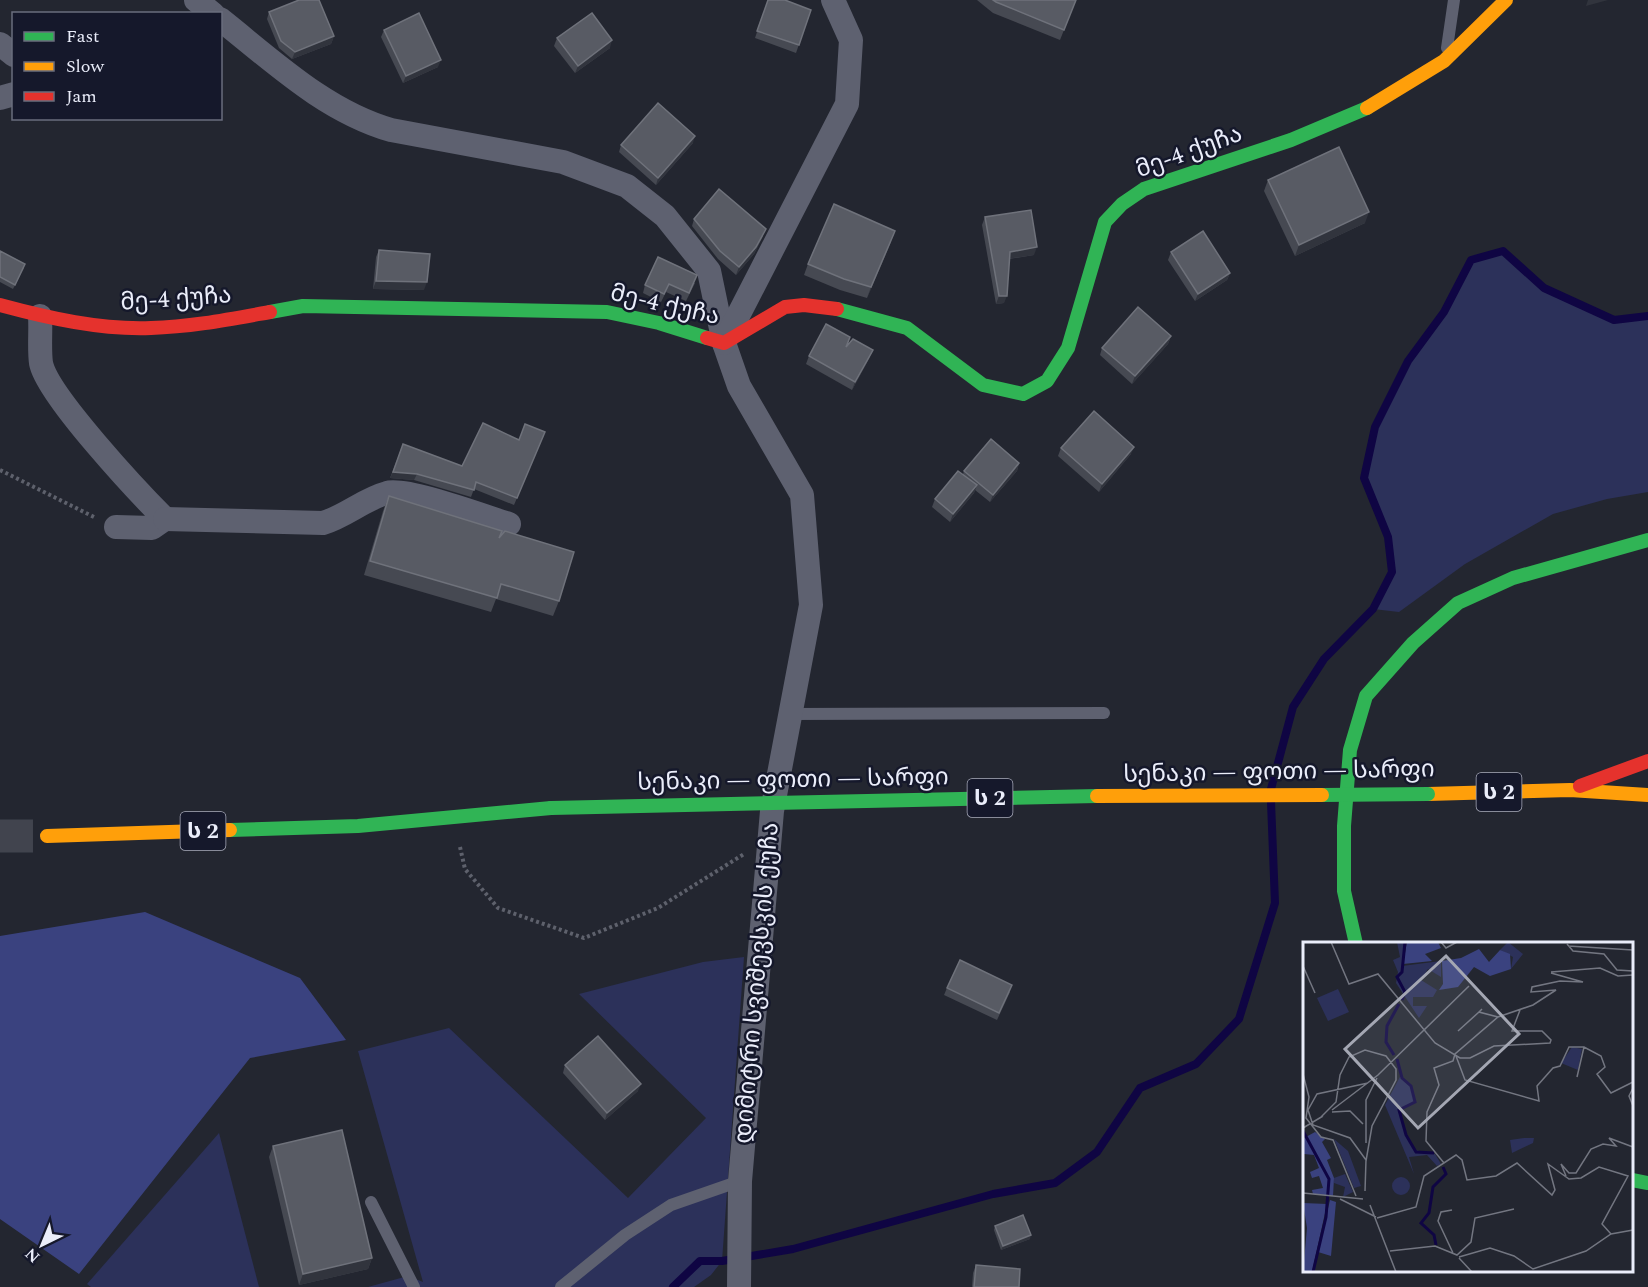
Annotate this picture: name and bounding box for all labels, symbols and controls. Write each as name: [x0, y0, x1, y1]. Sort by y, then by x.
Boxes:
legend: [12, 12, 222, 120]
text: Fast: [66, 23, 99, 50]
text: Slow: [66, 53, 105, 80]
text: Jam: [66, 83, 97, 110]
street label: მე-4 ქუჩა: [1131, 116, 1247, 188]
street label: მე-4 ქუჩა: [607, 275, 723, 335]
street label: მე-4 ქუჩა: [119, 277, 233, 321]
street label: სენაკი — ფოთი — სარფი: [1123, 751, 1435, 793]
street label: სენაკი — ფოთი — სარფი: [637, 759, 949, 801]
road number: ს 2: [1476, 773, 1522, 811]
road number: ს 2: [968, 779, 1012, 817]
road number: ს 2: [180, 812, 226, 850]
street label: დიმიტრი სვიშევსკის ქუჩა: [725, 821, 789, 1145]
inset map: [1303, 942, 1633, 1272]
north arrow: [12, 1215, 72, 1275]
text: N: [19, 1242, 45, 1268]

